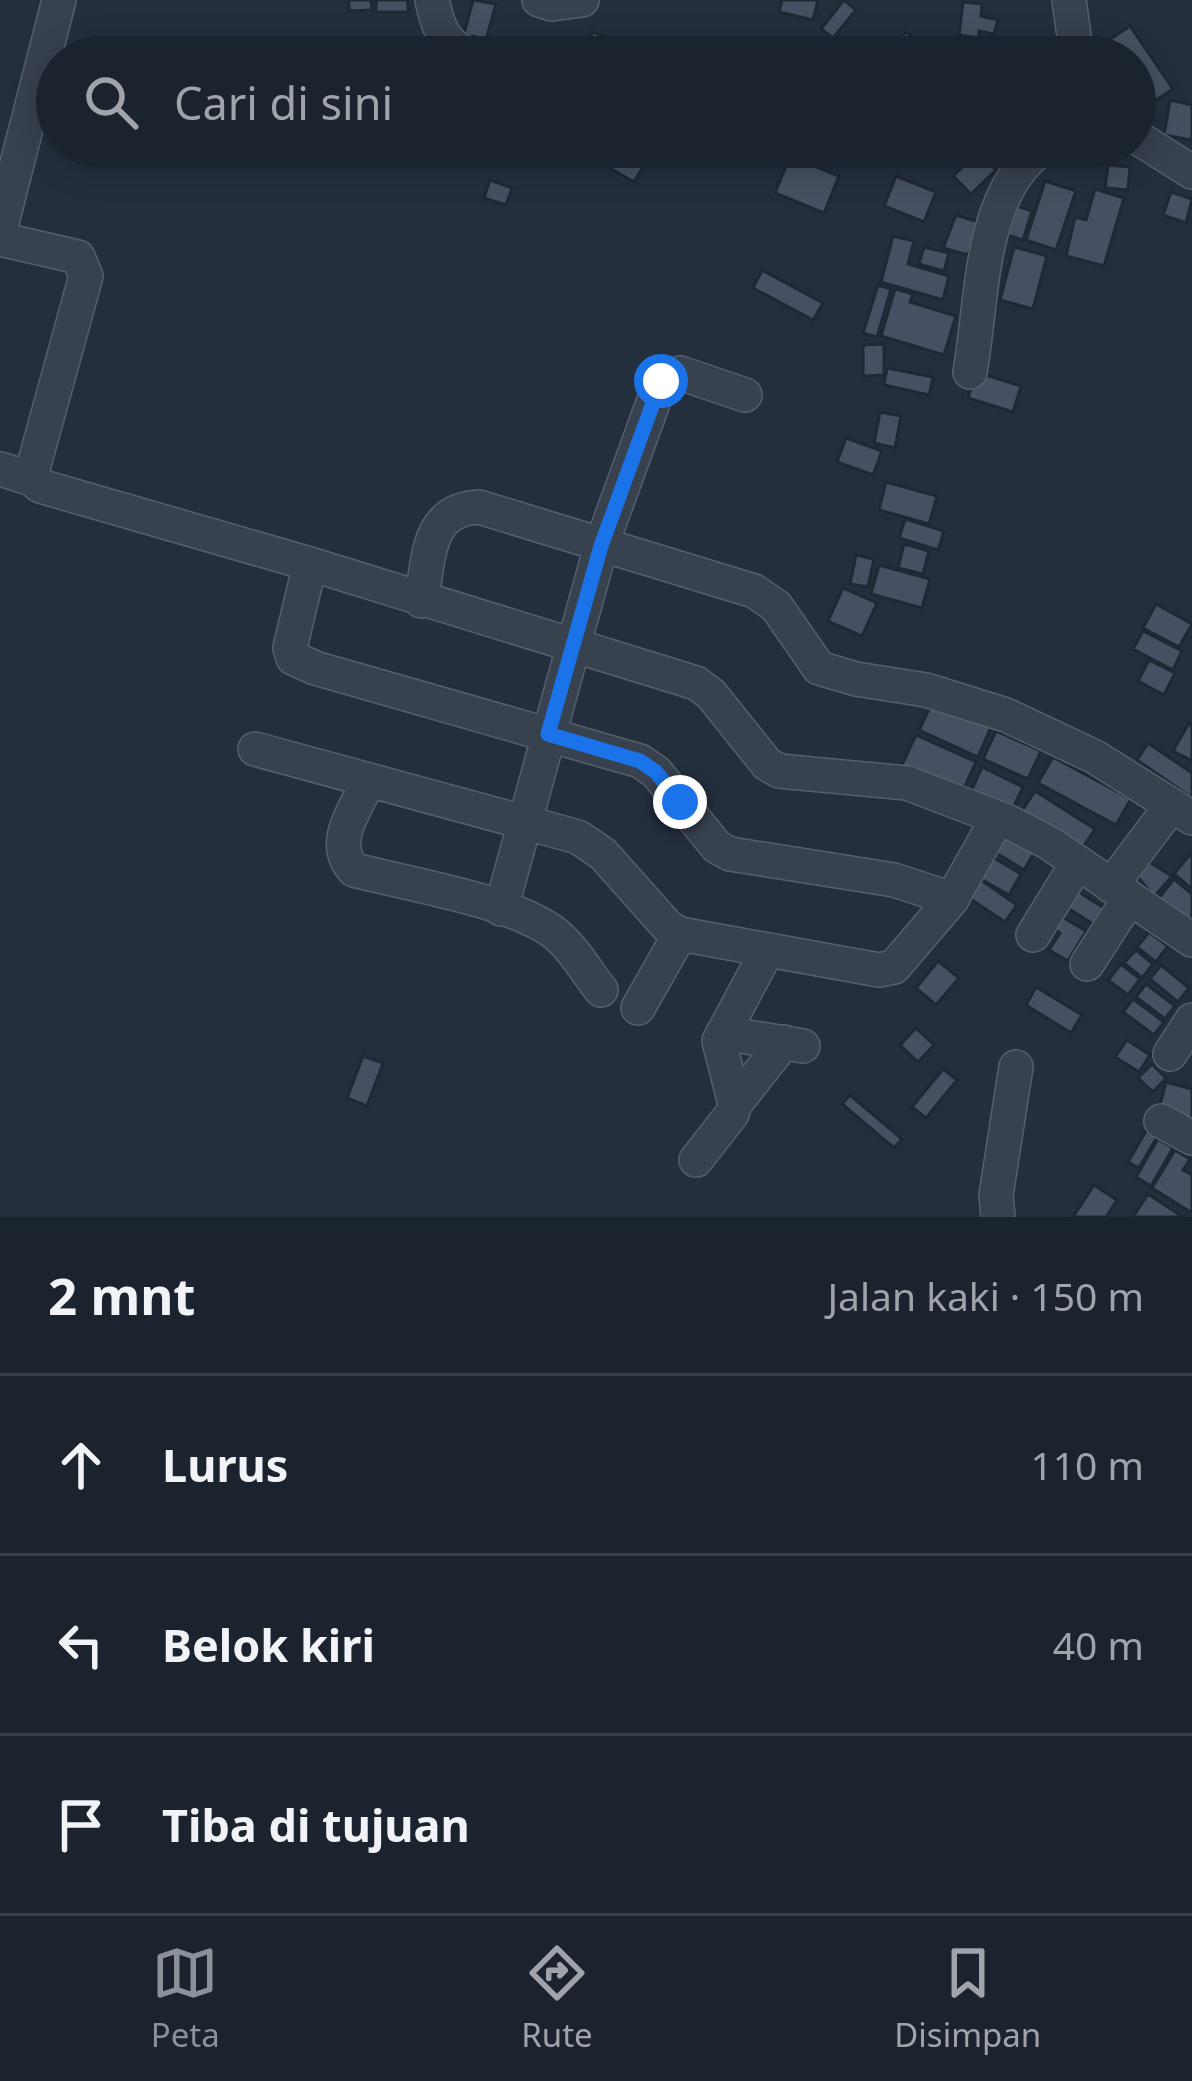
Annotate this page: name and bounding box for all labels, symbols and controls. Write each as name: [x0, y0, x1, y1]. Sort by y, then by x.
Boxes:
search box: [36, 36, 1156, 168]
icon: search: [78, 69, 144, 135]
text: Cari di sini: [174, 72, 393, 133]
route start: [634, 354, 688, 408]
route end: [653, 775, 707, 829]
text: 2 mnt: [48, 1260, 195, 1330]
text: Jalan kaki · 150 m: [827, 1269, 1144, 1322]
icon: ahead: [48, 1432, 114, 1498]
text: Lurus: [162, 1434, 288, 1495]
text: 110 m: [1030, 1438, 1144, 1491]
icon: left: [48, 1612, 114, 1678]
text: Belok kiri: [162, 1614, 375, 1675]
text: 40 m: [1053, 1618, 1144, 1671]
icon: arrive: [48, 1792, 114, 1858]
text: Tiba di tujuan: [162, 1794, 470, 1855]
tab: Peta: [151, 1940, 220, 2057]
tab: Rute: [521, 1940, 593, 2057]
tab: Disimpan: [894, 1940, 1041, 2057]

